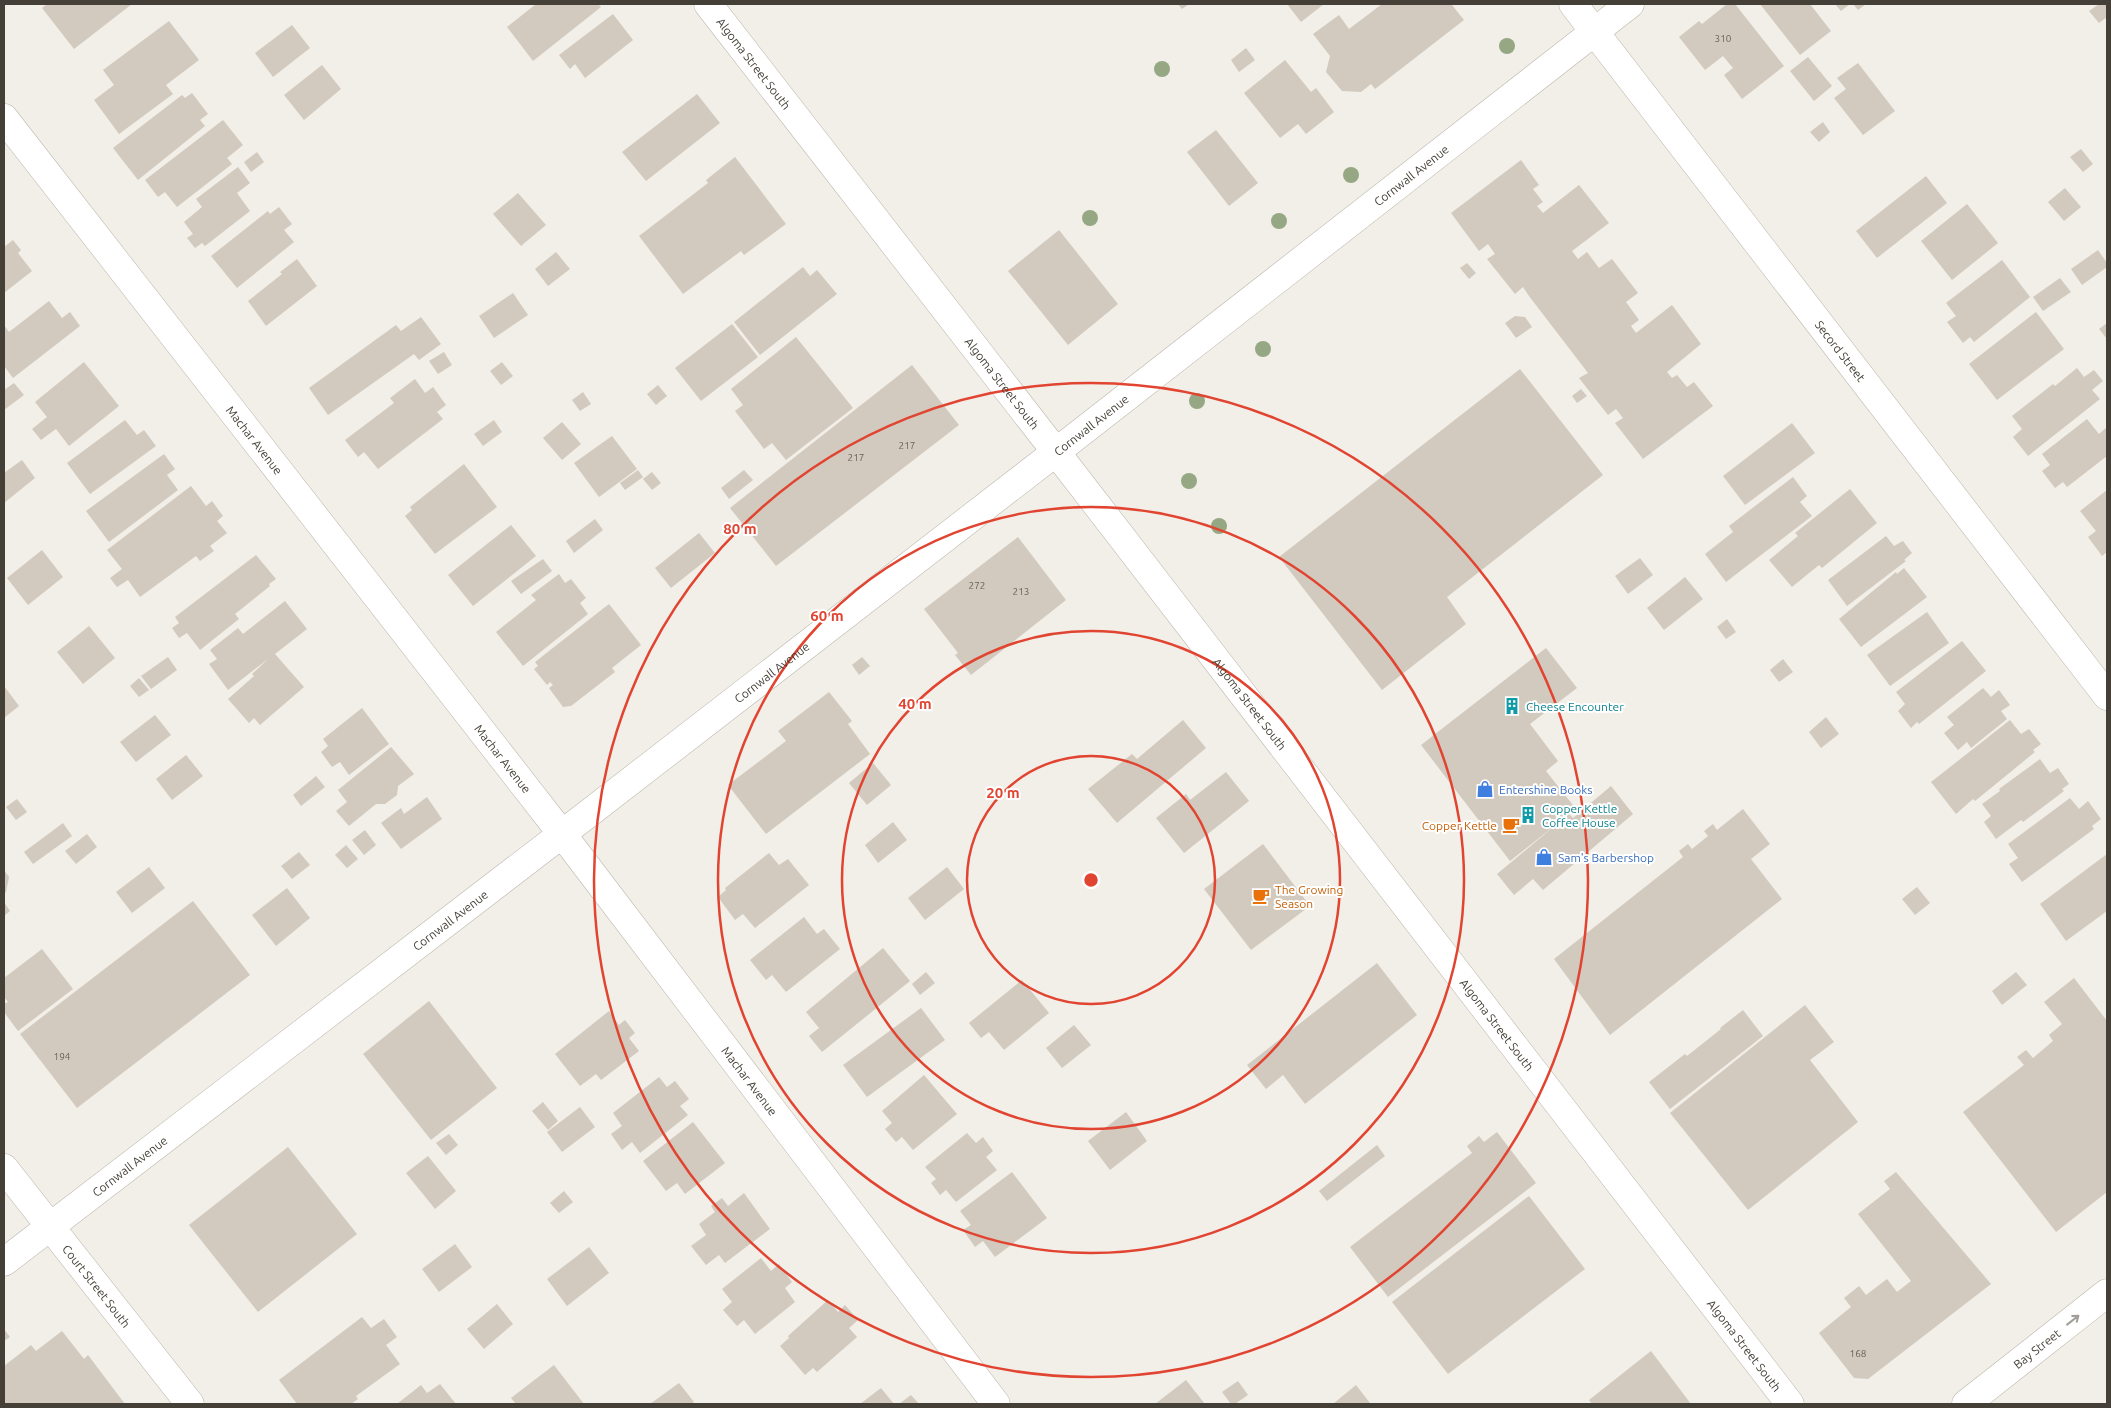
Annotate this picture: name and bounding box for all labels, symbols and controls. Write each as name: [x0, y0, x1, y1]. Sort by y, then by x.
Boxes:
street label: Algoma Street South: [714, 15, 794, 112]
house number: 310: [1715, 33, 1732, 44]
street label: Cornwall Avenue: [1371, 142, 1451, 208]
street label: Secord Street: [1813, 318, 1868, 384]
street label: Algoma Street South: [963, 335, 1042, 431]
street label: Cornwall Avenue: [1051, 392, 1131, 458]
street label: Machar Avenue: [224, 403, 285, 477]
house number: 217: [899, 440, 915, 451]
house number: 217: [848, 452, 864, 463]
text: 80 m: [723, 520, 757, 537]
house number: 272: [969, 580, 985, 591]
house number: 213: [1013, 586, 1029, 597]
text: 60 m: [810, 607, 844, 624]
street label: Cornwall Avenue: [732, 639, 811, 705]
street label: Algoma Street South: [1211, 655, 1289, 752]
text: 40 m: [898, 695, 932, 712]
building icon: Cheese Encounter: [1502, 696, 1522, 716]
place label: Cheese Encounter: [1526, 700, 1624, 713]
street label: Machar Avenue: [472, 722, 534, 795]
shop icon: Entershine Books: [1475, 779, 1495, 799]
place label: Entershine Books: [1499, 783, 1593, 796]
text: 20 m: [986, 784, 1020, 801]
place label: Copper Kettle Coffee House: [1542, 802, 1617, 829]
building icon: Copper Kettle Coffee House: [1518, 805, 1538, 825]
cafe icon: Copper Kettle: [1501, 815, 1521, 835]
place label: Copper Kettle: [1422, 819, 1497, 832]
shop icon: Sam's Barbershop: [1534, 847, 1554, 867]
place label: Sam's Barbershop: [1558, 851, 1654, 864]
centre of rings: [1082, 871, 1100, 889]
place label: The Growing Season: [1275, 883, 1343, 910]
cafe icon: The Growing Season: [1251, 886, 1271, 906]
street label: Cornwall Avenue: [410, 887, 490, 953]
street label: Algoma Street South: [1458, 976, 1537, 1073]
street label: Machar Avenue: [720, 1044, 780, 1118]
house number: 194: [54, 1051, 71, 1062]
street label: Cornwall Avenue: [89, 1133, 169, 1199]
street label: Court Street South: [60, 1242, 133, 1330]
street label: Algoma Street South: [1705, 1297, 1784, 1393]
one-way arrow: [2066, 1315, 2079, 1326]
street label: Bay Street: [2011, 1326, 2063, 1371]
house number: 168: [1850, 1348, 1867, 1359]

